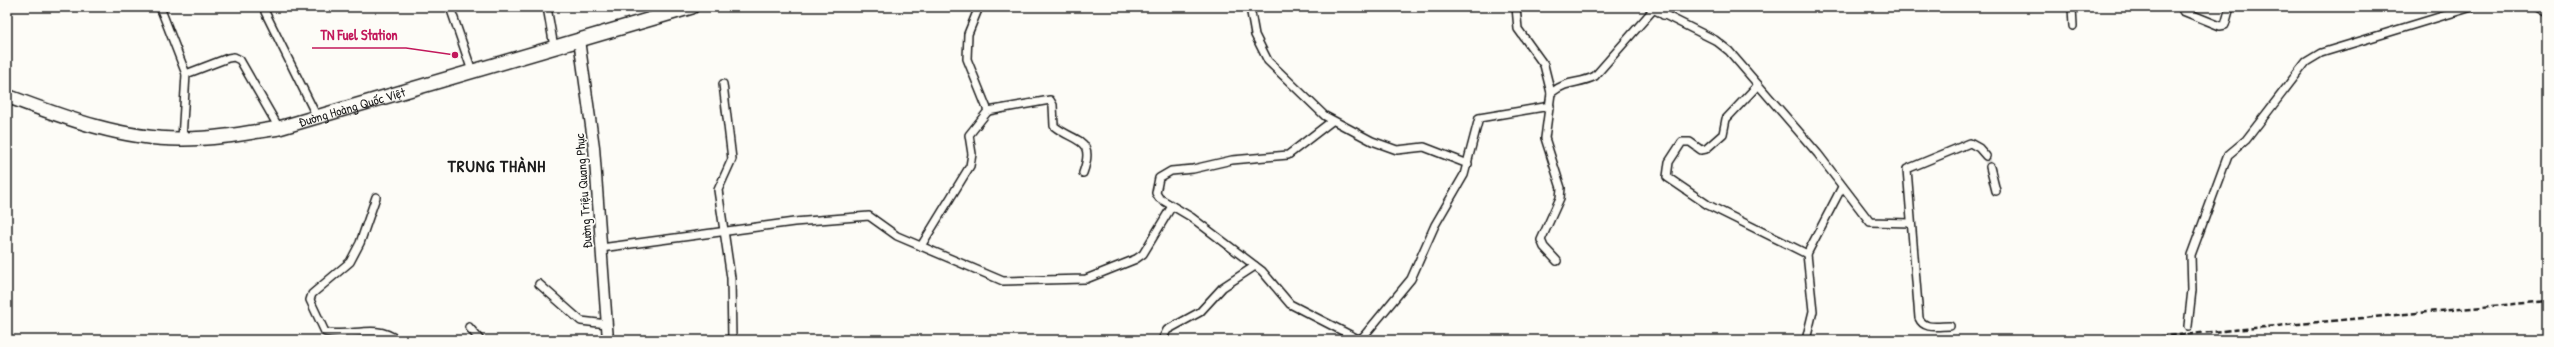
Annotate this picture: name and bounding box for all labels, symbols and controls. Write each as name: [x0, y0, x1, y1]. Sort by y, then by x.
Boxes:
callout: TN Fuel Station: [312, 22, 406, 48]
text: TN Fuel Station: [319, 25, 398, 44]
street label: Đường Hoàng Quốc Việt: [296, 82, 408, 131]
street label: Đường Triệu Quang Phục: [570, 133, 596, 249]
district label: TRUNG THÀNH: [447, 154, 546, 177]

